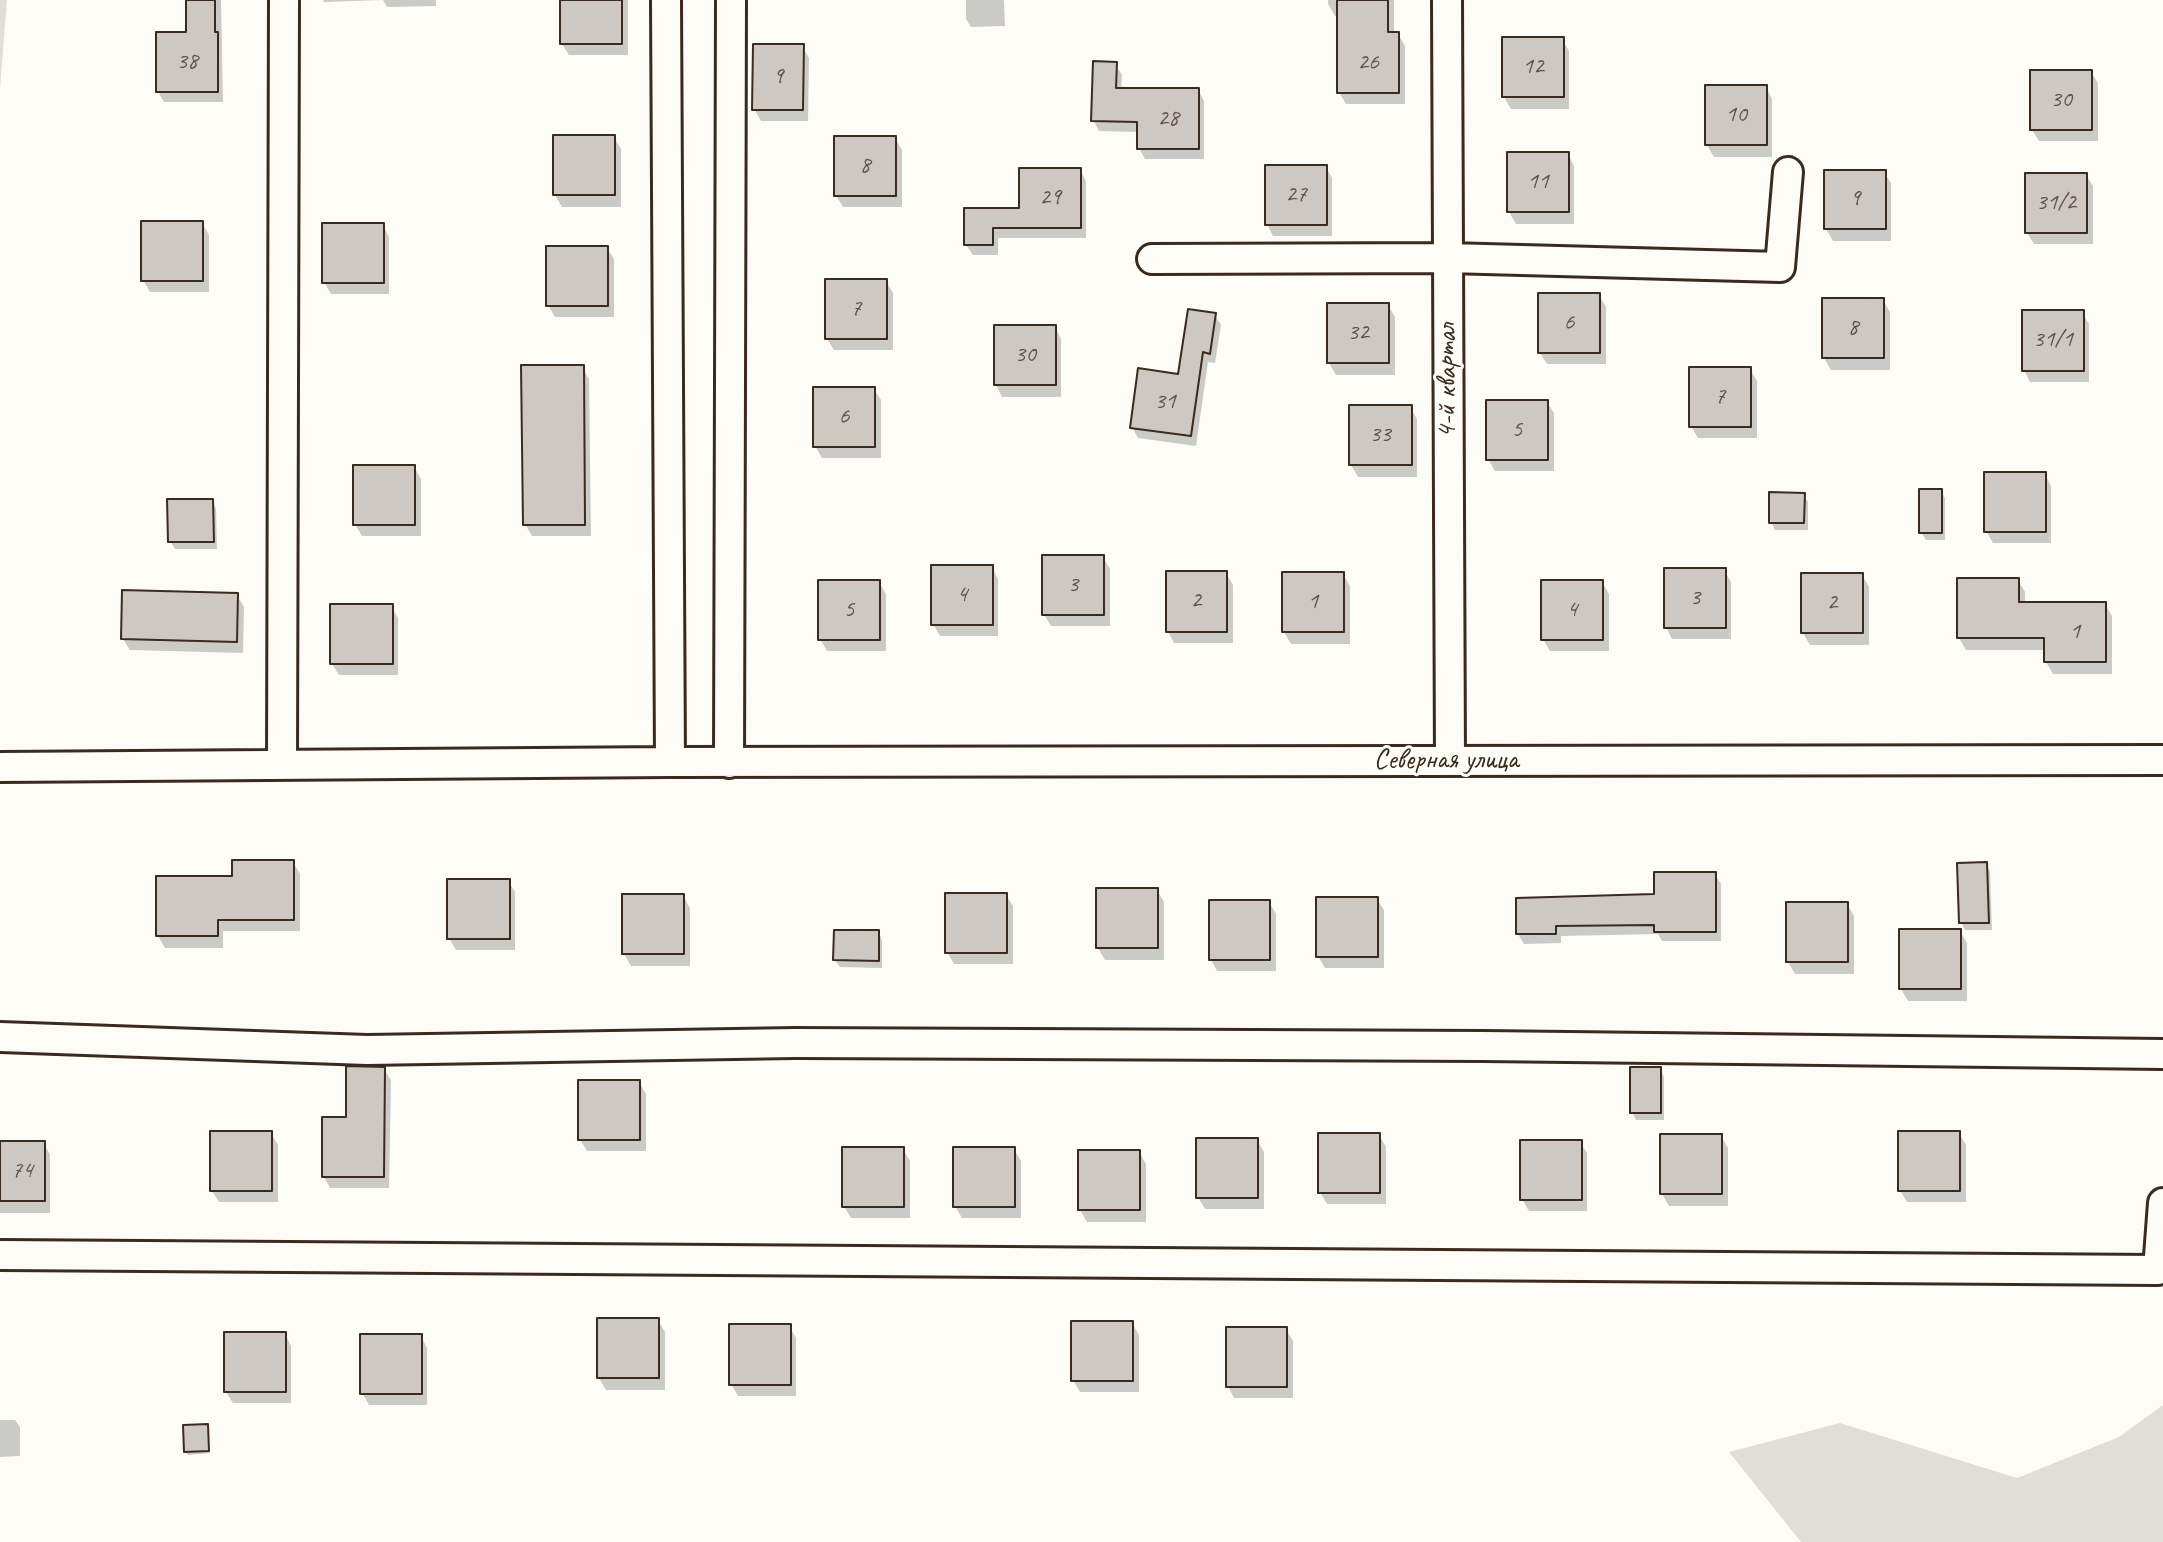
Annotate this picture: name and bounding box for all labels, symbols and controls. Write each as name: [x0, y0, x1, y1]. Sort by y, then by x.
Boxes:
house number: 38: [176, 48, 198, 76]
house number: 26: [1357, 49, 1379, 77]
house number: 12: [1522, 53, 1544, 81]
house number: 9: [773, 63, 783, 91]
house number: 30: [2050, 86, 2072, 114]
house number: 10: [1725, 101, 1747, 129]
house number: 28: [1157, 105, 1179, 133]
house number: 8: [860, 152, 870, 180]
house number: 11: [1527, 168, 1549, 196]
house number: 27: [1285, 181, 1307, 209]
house number: 29: [1039, 184, 1061, 212]
house number: 9: [1850, 185, 1860, 213]
house number: 31/2: [2036, 189, 2076, 217]
house number: 7: [851, 295, 861, 323]
house number: 6: [1564, 309, 1574, 337]
house number: 8: [1848, 314, 1858, 342]
house number: 32: [1347, 319, 1369, 347]
street label: 4-й квартал: [1431, 323, 1465, 439]
house number: 31/1: [2033, 326, 2073, 354]
house number: 30: [1014, 341, 1036, 369]
house number: 7: [1715, 383, 1725, 411]
house number: 31: [1154, 388, 1176, 416]
house number: 6: [839, 403, 849, 431]
house number: 5: [1512, 416, 1522, 444]
house number: 33: [1369, 421, 1391, 449]
house number: 3: [1068, 571, 1078, 599]
house number: 4: [957, 581, 967, 609]
house number: 3: [1690, 584, 1700, 612]
house number: 2: [1191, 587, 1201, 615]
house number: 1: [1308, 588, 1318, 616]
house number: 2: [1827, 589, 1837, 617]
house number: 5: [844, 596, 854, 624]
house number: 4: [1567, 596, 1577, 624]
house number: 1: [2070, 618, 2080, 646]
street label: Северная улица: [1374, 744, 1518, 778]
house number: 74: [11, 1157, 33, 1185]

